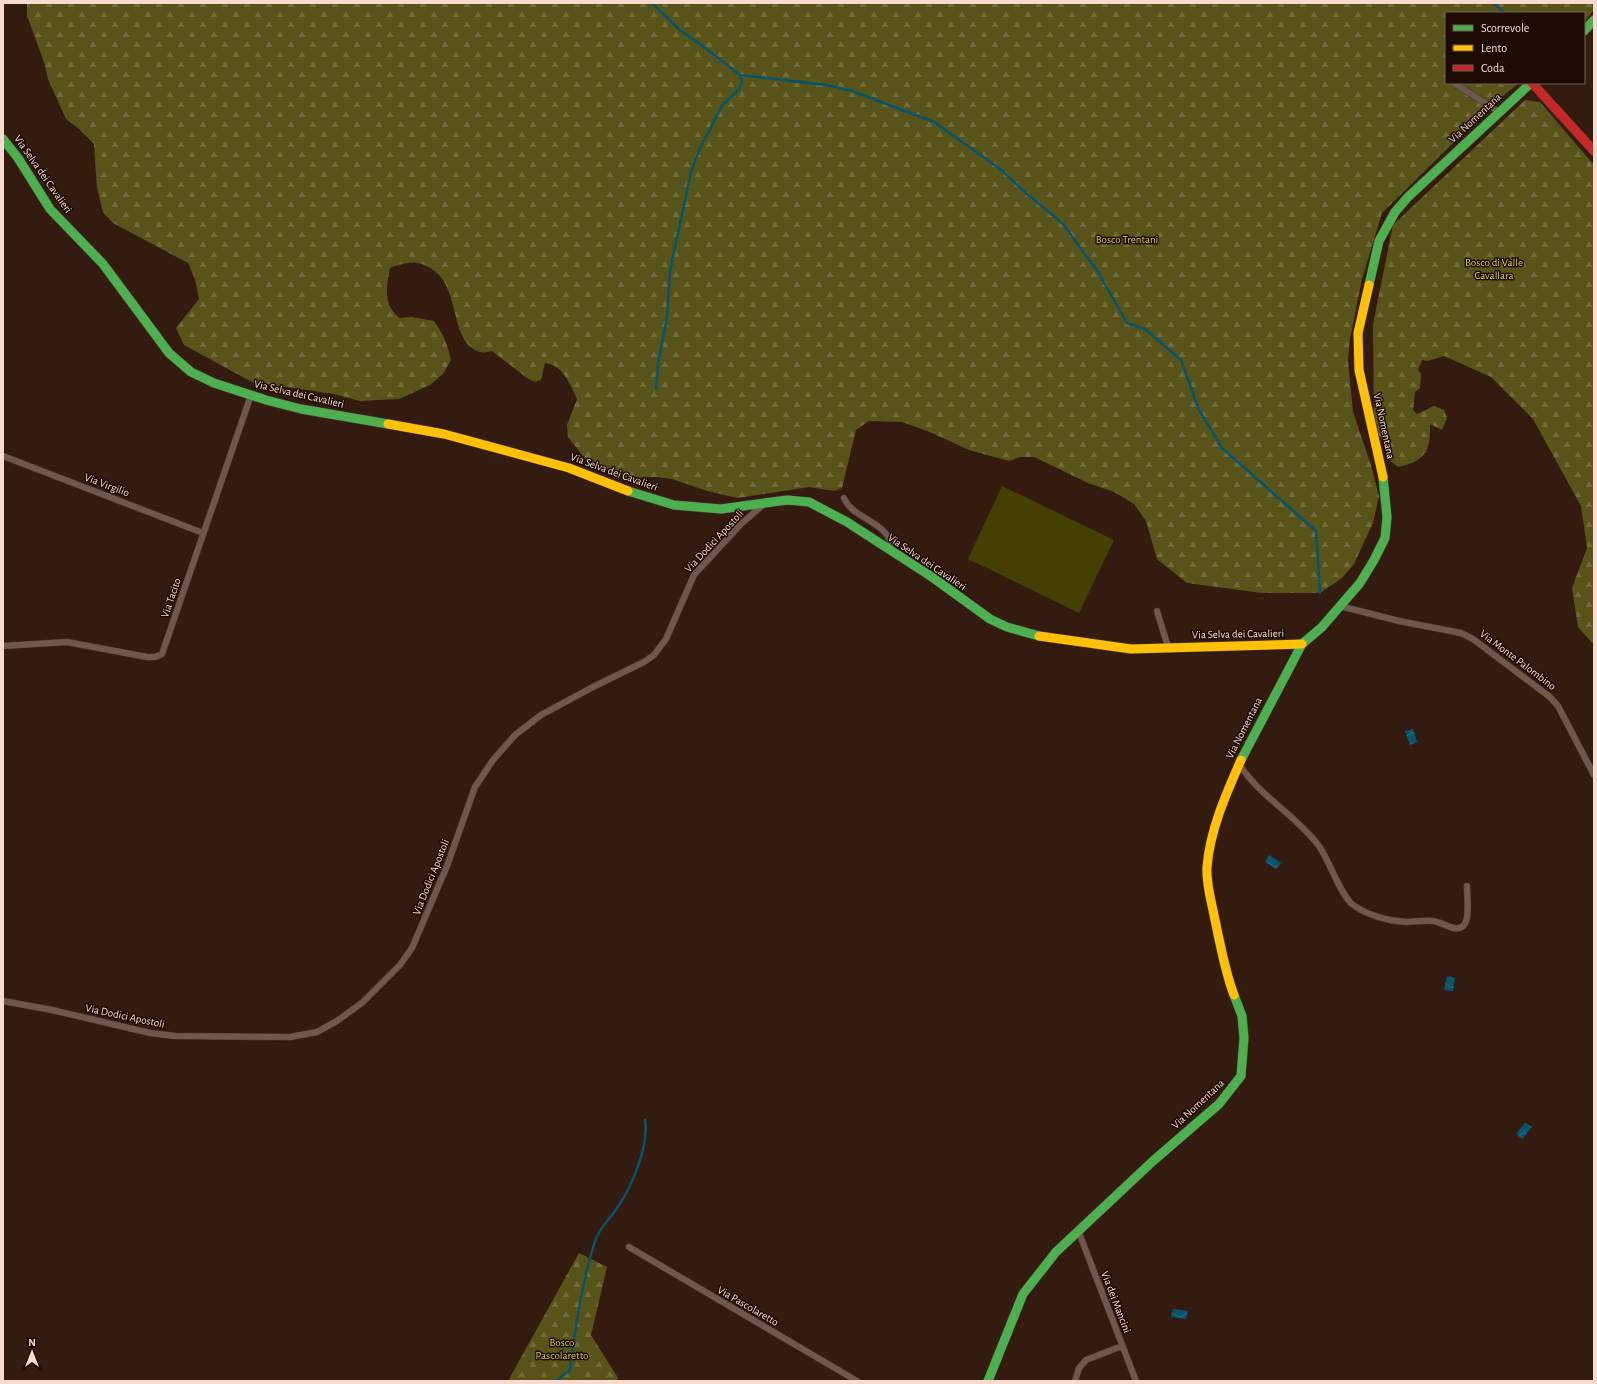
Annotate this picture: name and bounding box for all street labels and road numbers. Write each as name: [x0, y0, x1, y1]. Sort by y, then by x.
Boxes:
street label: Via Nomentana: [1447, 91, 1503, 145]
street label: Via Selva dei Cavalieri: [12, 133, 74, 215]
street label: Via Selva dei Cavalieri: [253, 378, 345, 410]
street label: Via Nomentana: [1372, 392, 1396, 460]
street label: Via Selva dei Cavalieri: [569, 451, 659, 493]
street label: Via Virgilio: [83, 471, 131, 499]
street label: Via Dodici Apostoli: [682, 508, 746, 574]
street label: Via Selva dei Cavalieri: [886, 532, 968, 592]
street label: Via Tacito: [159, 577, 183, 619]
street label: Via Selva dei Cavalieri: [1192, 628, 1284, 640]
street label: Via Monte Palombino: [1478, 628, 1558, 692]
street label: Via Nomentana: [1224, 696, 1264, 760]
street label: Via Dodici Apostoli: [411, 838, 451, 916]
street label: Via Dodici Apostoli: [84, 1002, 166, 1030]
street label: Via Nomentana: [1170, 1077, 1226, 1131]
street label: Via dei Mancini: [1099, 1269, 1133, 1335]
street label: Via Pascolaretto: [716, 1284, 780, 1328]

